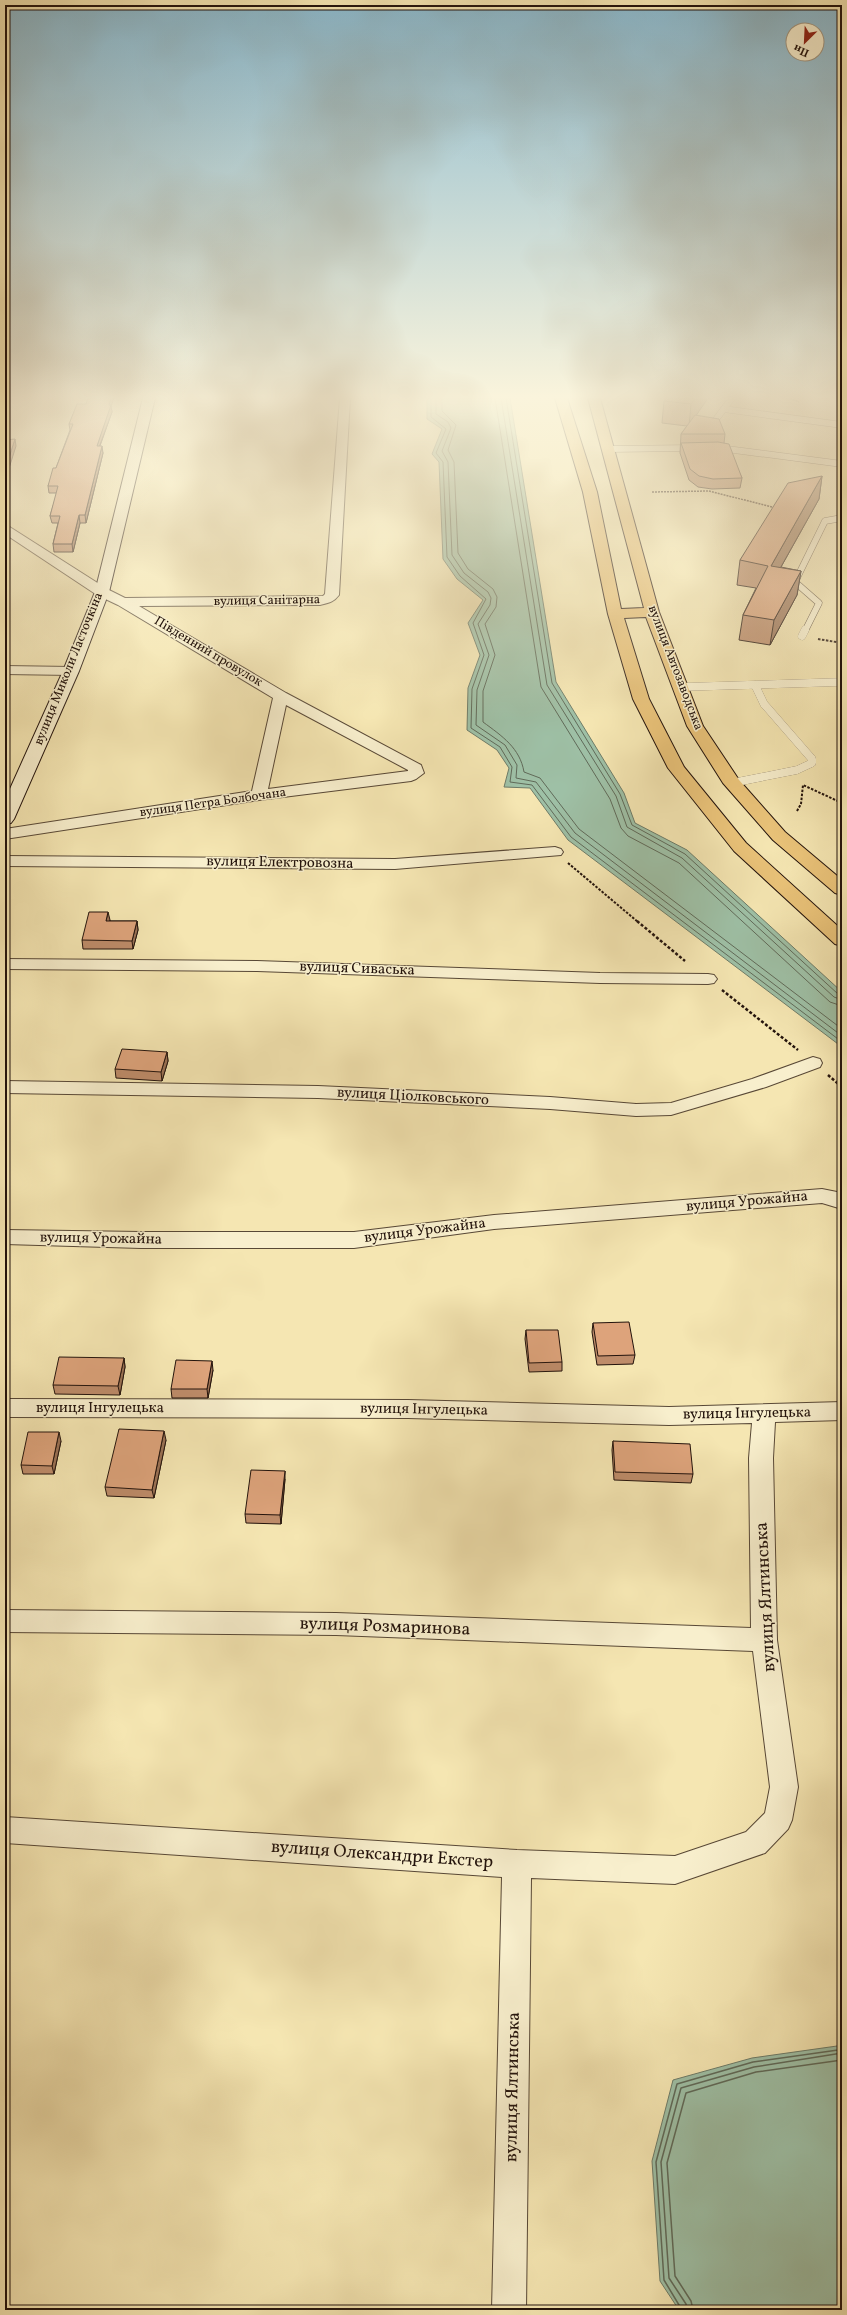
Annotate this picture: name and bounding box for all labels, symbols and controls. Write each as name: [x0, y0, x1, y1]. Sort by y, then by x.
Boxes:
north arrow: [785, 22, 825, 62]
text: Пн: [791, 40, 812, 60]
street label: вулиця Миколи Ласточкіна: [30, 590, 108, 748]
street label: вулиця Санітарна: [214, 591, 320, 611]
street label: вулиця Автозаводська: [643, 603, 707, 733]
street label: Південний провулок: [150, 612, 266, 692]
street label: вулиця Петра Болбочана: [139, 784, 287, 822]
street label: вулиця Електровозна: [206, 851, 354, 875]
street label: вулиця Сиваська: [299, 956, 415, 982]
street label: вулиця Ціолковського: [337, 1083, 490, 1111]
street label: вулиця Урожайна: [685, 1186, 809, 1218]
street label: вулиця Урожайна: [363, 1213, 487, 1249]
street label: вулиця Урожайна: [40, 1227, 162, 1251]
street label: вулиця Інгулецька: [36, 1398, 164, 1419]
street label: вулиця Інгулецька: [360, 1398, 488, 1422]
street label: вулиця Інгулецька: [683, 1402, 811, 1426]
street label: вулиця Ялтинська: [750, 1521, 782, 1673]
street label: вулиця Розмаринова: [299, 1612, 471, 1642]
street label: вулиця Олександри Екстер: [270, 1835, 494, 1875]
street label: вулиця Ялтинська: [499, 2012, 527, 2162]

